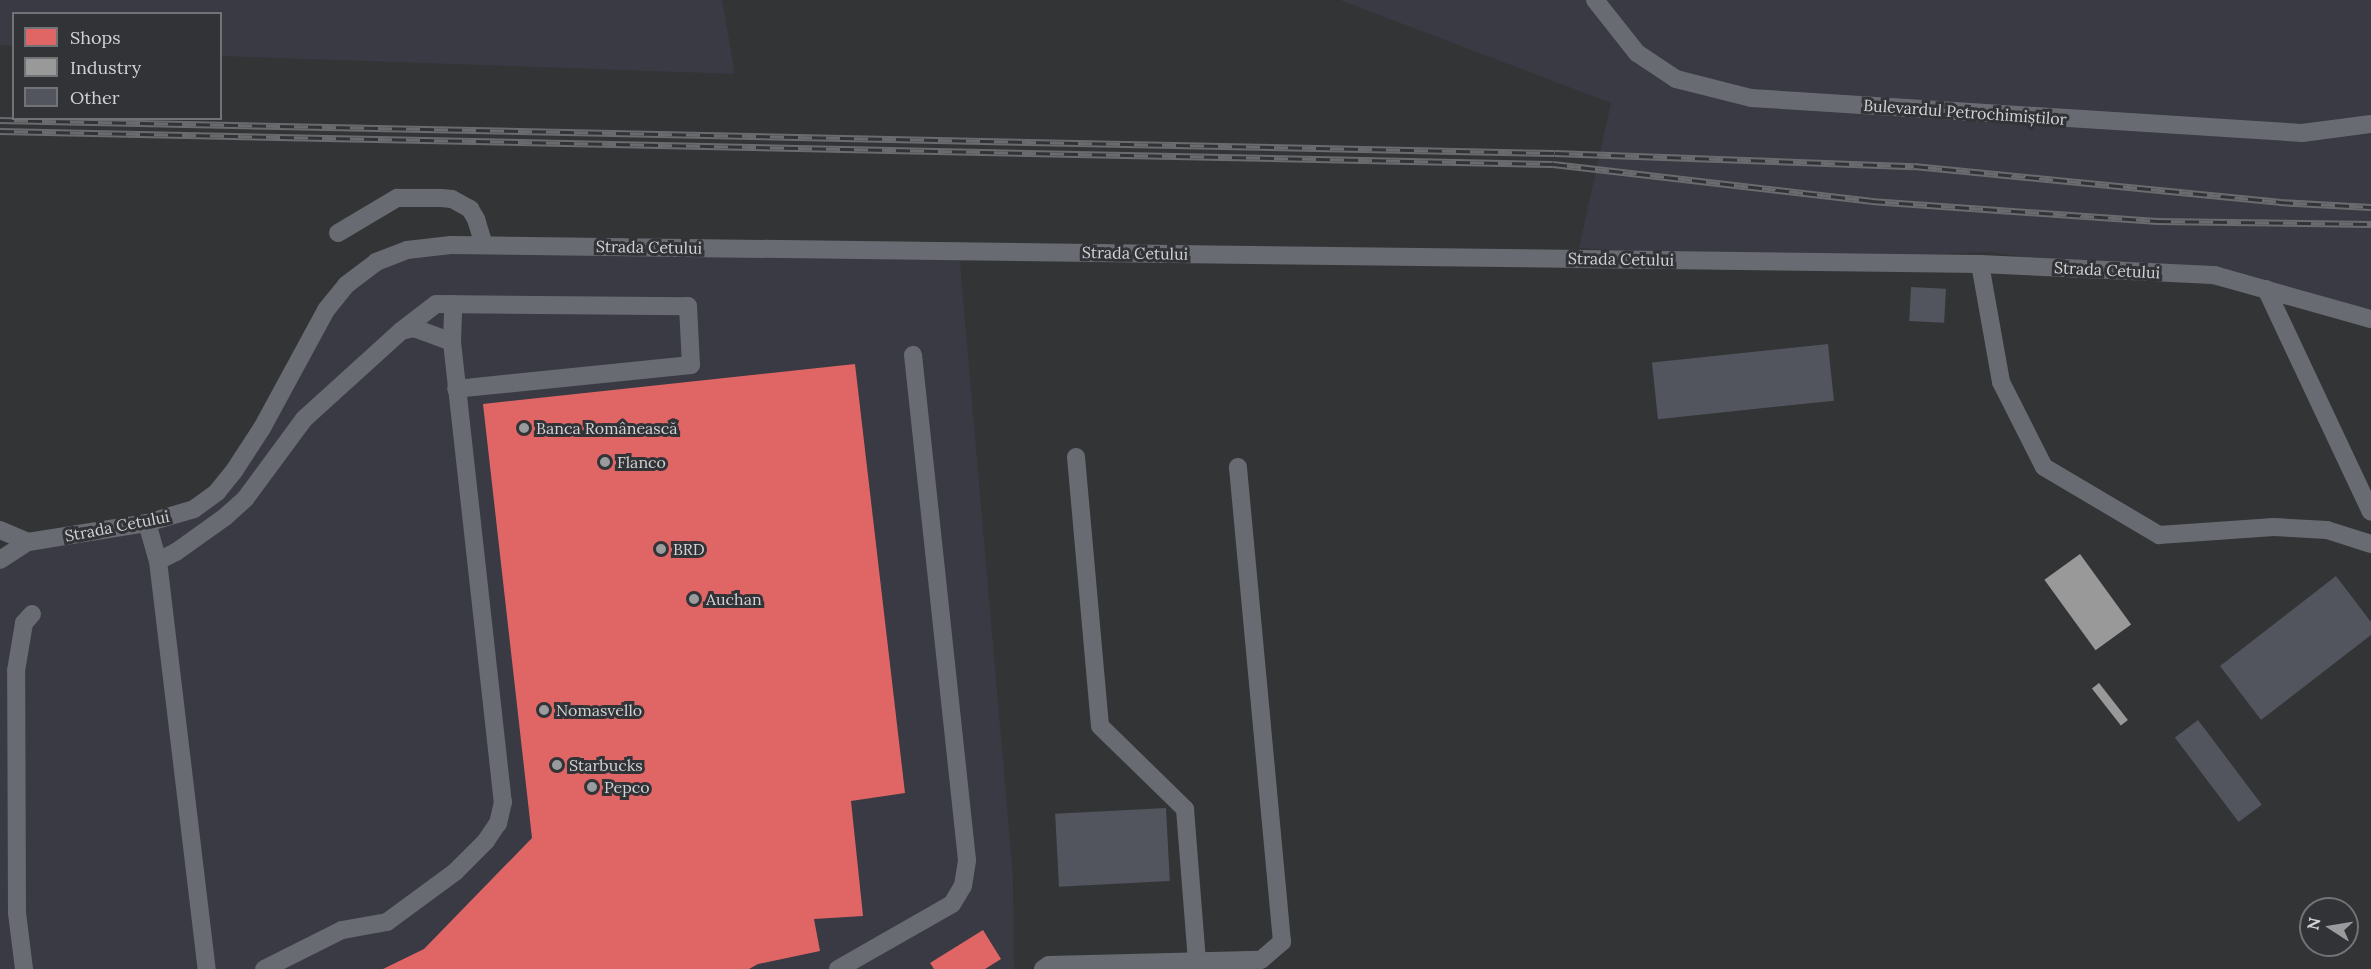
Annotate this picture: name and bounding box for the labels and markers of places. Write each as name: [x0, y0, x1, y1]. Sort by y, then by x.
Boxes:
place label: Banca Românească: [536, 418, 677, 438]
marker: Banca Românească: [517, 421, 531, 435]
place label: Flanco: [617, 452, 666, 472]
marker: Flanco: [598, 455, 612, 469]
place label: BRD: [673, 539, 705, 559]
marker: BRD: [654, 542, 668, 556]
place label: Auchan: [706, 589, 762, 609]
marker: Auchan: [687, 592, 701, 606]
place label: Nomasvello: [556, 700, 642, 720]
marker: Nomasvello: [537, 703, 551, 717]
place label: Starbucks: [569, 755, 643, 775]
marker: Starbucks: [550, 758, 564, 772]
place label: Pepco: [604, 777, 650, 797]
marker: Pepco: [585, 780, 599, 794]

